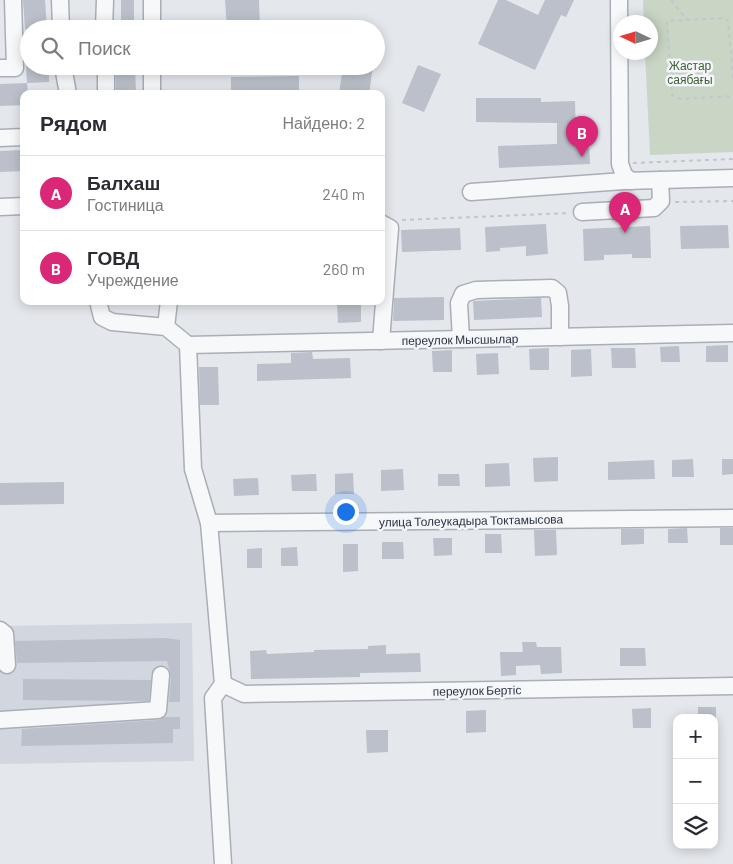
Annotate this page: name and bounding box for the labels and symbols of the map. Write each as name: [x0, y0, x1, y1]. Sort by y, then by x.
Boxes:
north arrow: [613, 15, 658, 60]
park label: Жастар саябағы: [667, 58, 713, 86]
pin: B: [566, 116, 598, 157]
pin: A: [609, 192, 641, 233]
street label: переулок Мысшылар: [401, 331, 519, 348]
your location: [333, 499, 359, 525]
street label: улица Толеукадыра Токтамысова: [379, 511, 564, 530]
street label: переулок Бертіс: [433, 682, 521, 699]

